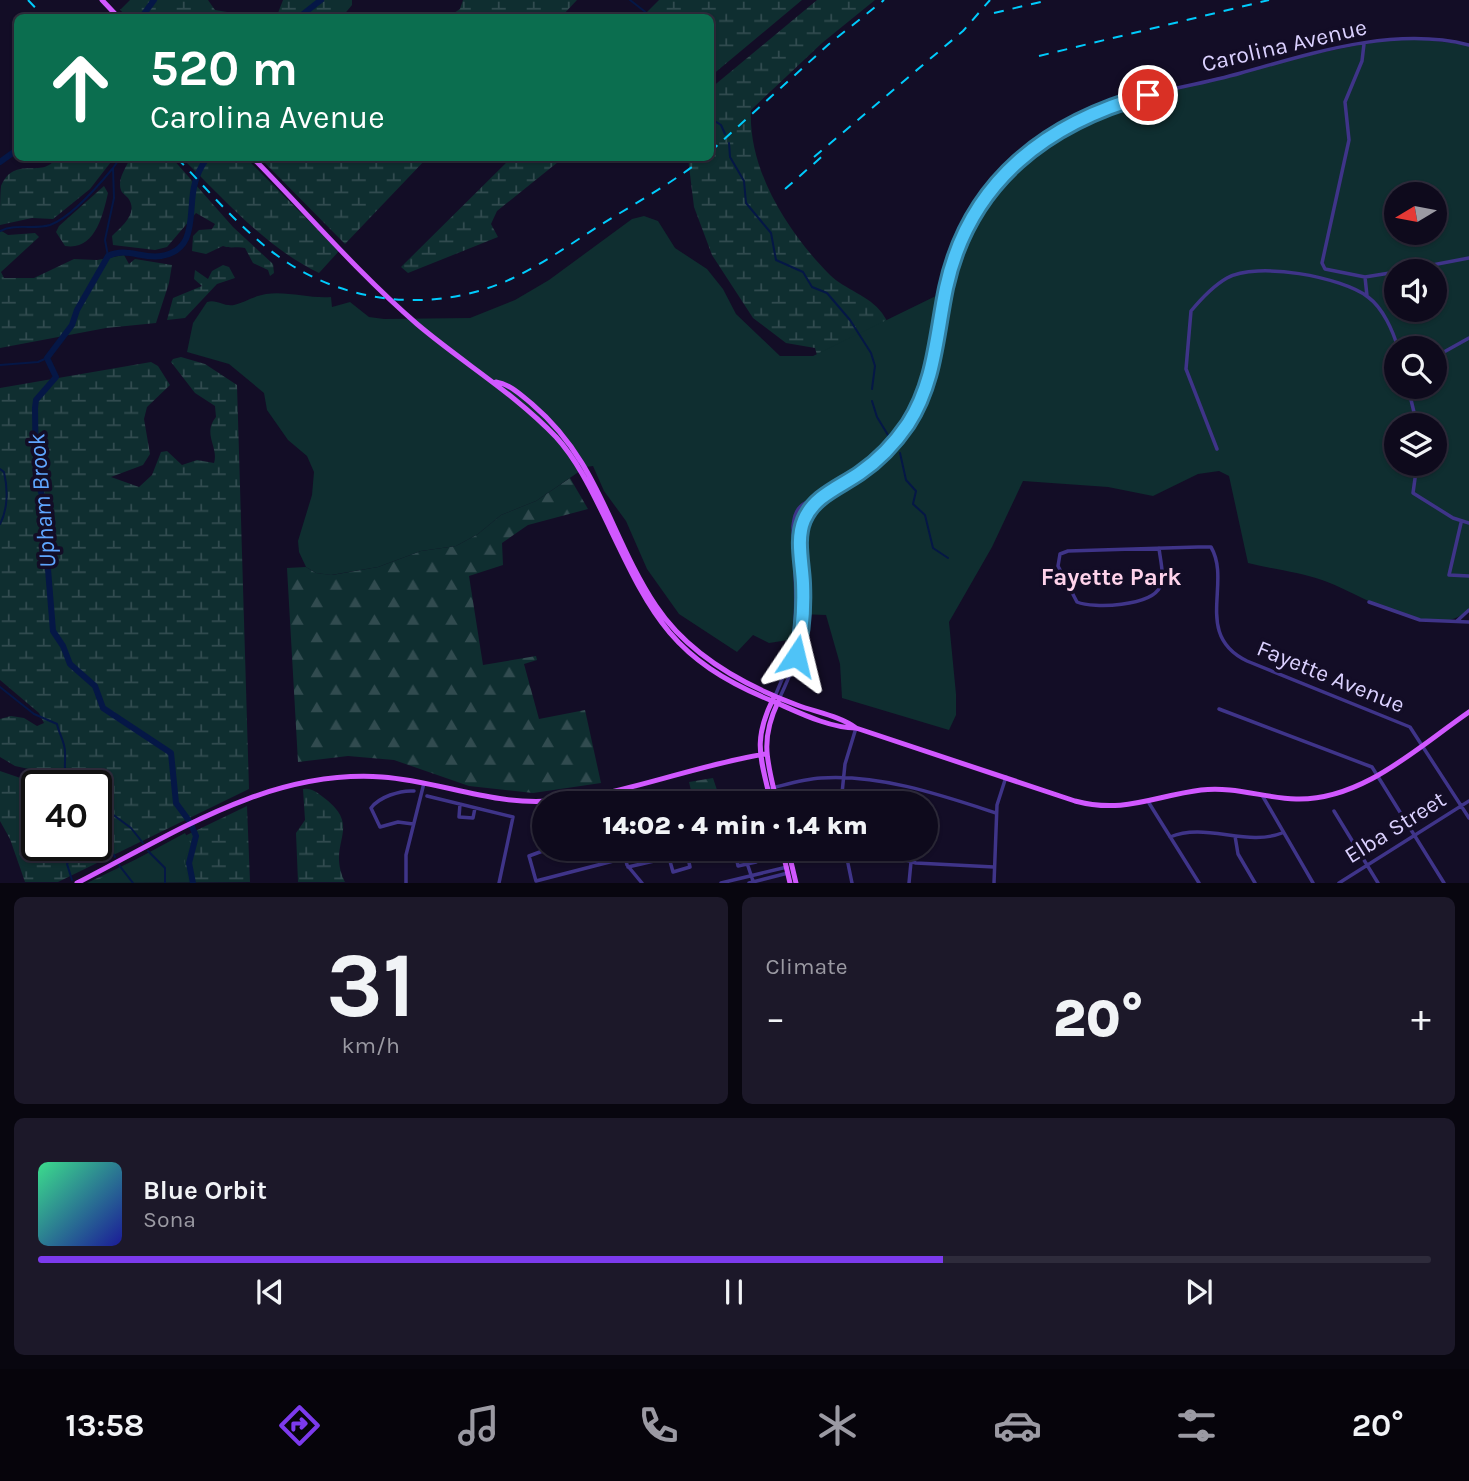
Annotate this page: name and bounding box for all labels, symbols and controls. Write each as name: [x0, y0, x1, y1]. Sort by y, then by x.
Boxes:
street label: Carolina Avenue: [1199, 13, 1369, 78]
text: 520 m: [150, 40, 298, 97]
icon: ahead: [35, 42, 126, 133]
pin: [1118, 65, 1178, 125]
icon: arrive: [1129, 76, 1167, 114]
text: Carolina Avenue: [150, 99, 385, 136]
north arrow: [1384, 182, 1447, 245]
map controls: [1384, 182, 1447, 476]
button: sound: [1384, 259, 1447, 322]
button: search: [1384, 336, 1447, 399]
button: layers: [1384, 413, 1447, 476]
water label: Upham Brook: [22, 432, 62, 569]
district label: Fayette Park: [1041, 563, 1181, 591]
position arrow: [759, 619, 833, 693]
street label: Fayette Avenue: [1253, 635, 1409, 718]
speed limit sign: 40: [21, 770, 112, 861]
street label: Elba Street: [1340, 786, 1451, 869]
text: 14:02 · 4 min · 1.4 km: [602, 810, 868, 841]
text: 31: [326, 933, 415, 1039]
text: Climate: [766, 953, 848, 980]
text: 20°: [1053, 988, 1144, 1049]
text: −: [766, 996, 785, 1041]
text: +: [1411, 996, 1431, 1041]
text: km/h: [342, 1032, 400, 1059]
text: Blue Orbit: [143, 1175, 267, 1206]
text: Sona: [143, 1206, 196, 1233]
icon: previous: [251, 1273, 289, 1311]
icon: pause: [715, 1273, 753, 1311]
icon: next: [1180, 1273, 1218, 1311]
icon: directions: [275, 1401, 324, 1450]
icon: music: [454, 1401, 503, 1450]
icon: phone: [634, 1401, 683, 1450]
icon: climate: [813, 1401, 862, 1450]
icon: car: [993, 1401, 1042, 1450]
icon: filters: [1172, 1401, 1221, 1450]
text: 13:58: [65, 1407, 144, 1444]
text: 20°: [1352, 1407, 1404, 1444]

